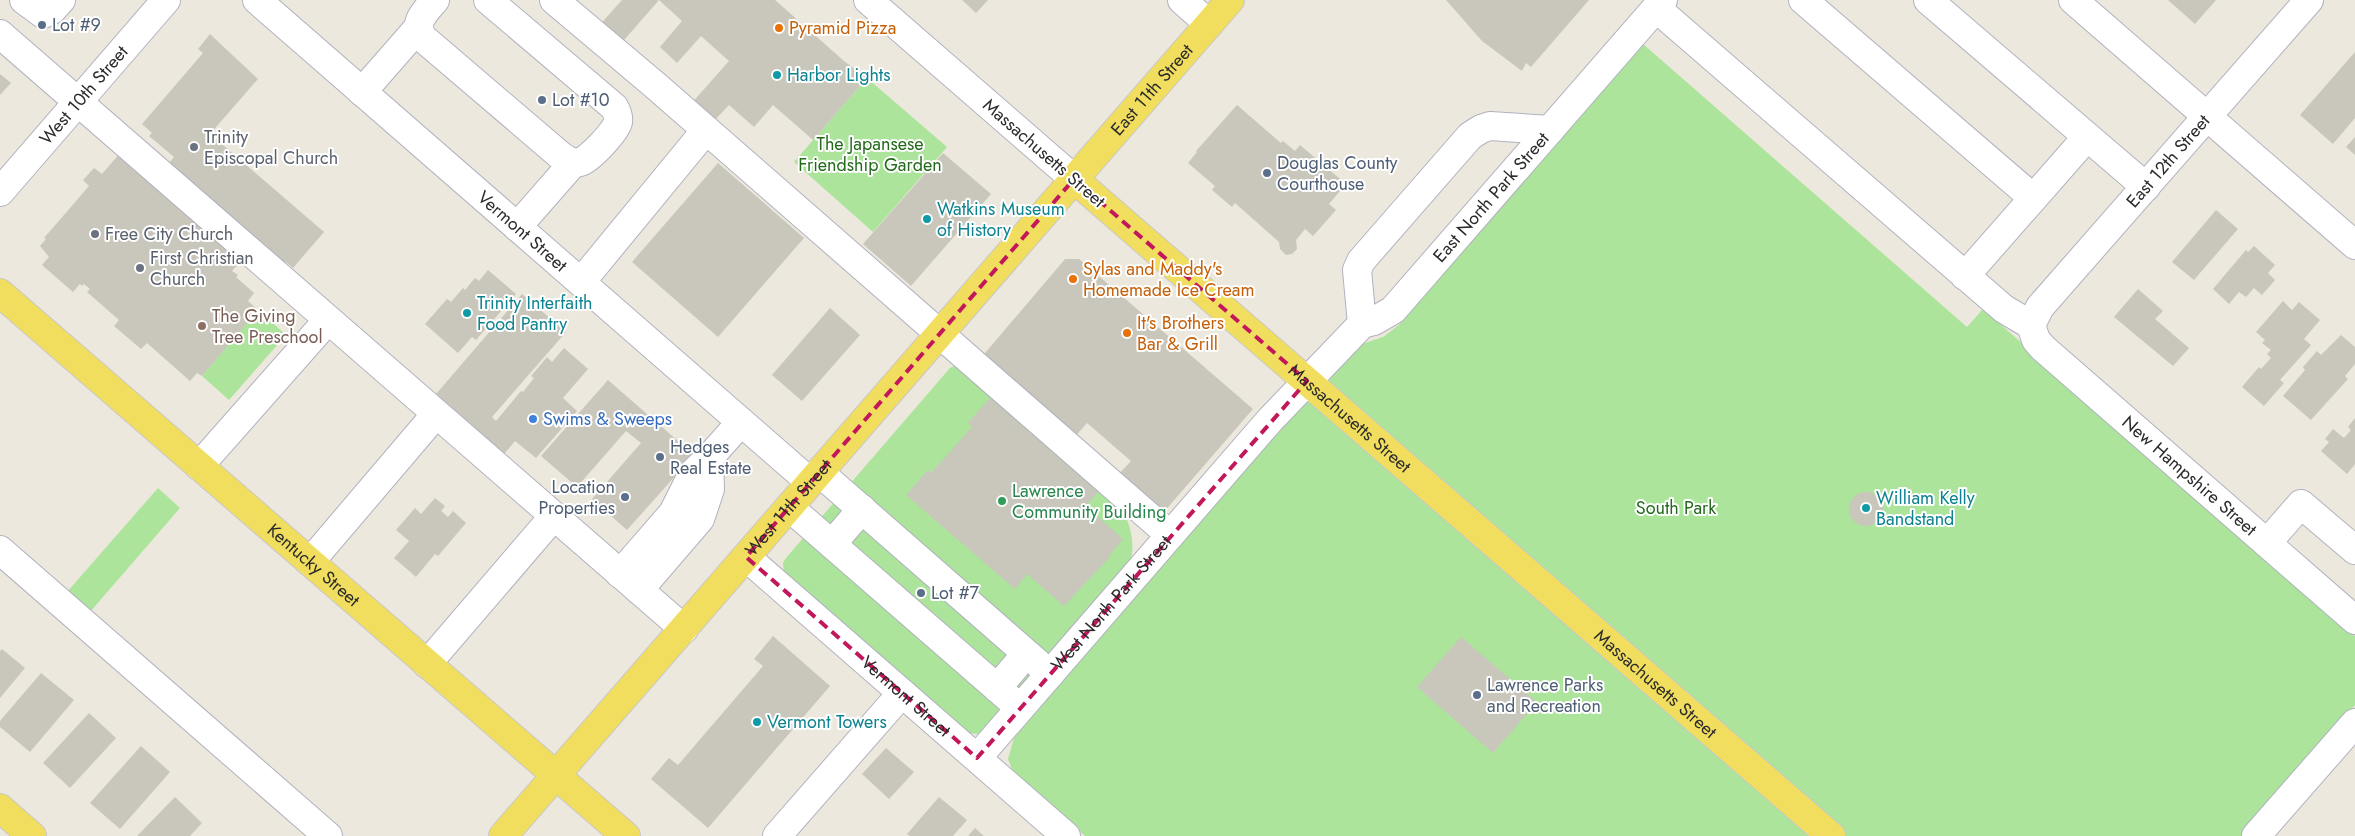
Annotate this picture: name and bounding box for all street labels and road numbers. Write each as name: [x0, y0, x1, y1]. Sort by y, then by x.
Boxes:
street label: East 11th Street: [1105, 38, 1200, 141]
street label: West 10th Street: [33, 39, 134, 150]
street label: Massachusetts Street: [977, 92, 1111, 214]
street label: East 12th Street: [2120, 108, 2216, 213]
street label: East North Park Street: [1427, 126, 1556, 268]
street label: Vermont Street: [472, 185, 574, 278]
street label: Massachusetts Street: [1283, 358, 1417, 479]
street label: New Hampshire Street: [2116, 410, 2263, 542]
street label: West 11th Street: [739, 453, 838, 562]
street label: Kentucky Street: [261, 517, 366, 613]
street label: West North Park Street: [1045, 529, 1178, 677]
street label: Massachusetts Street: [1589, 623, 1723, 745]
street label: Vermont Street: [855, 650, 957, 743]

